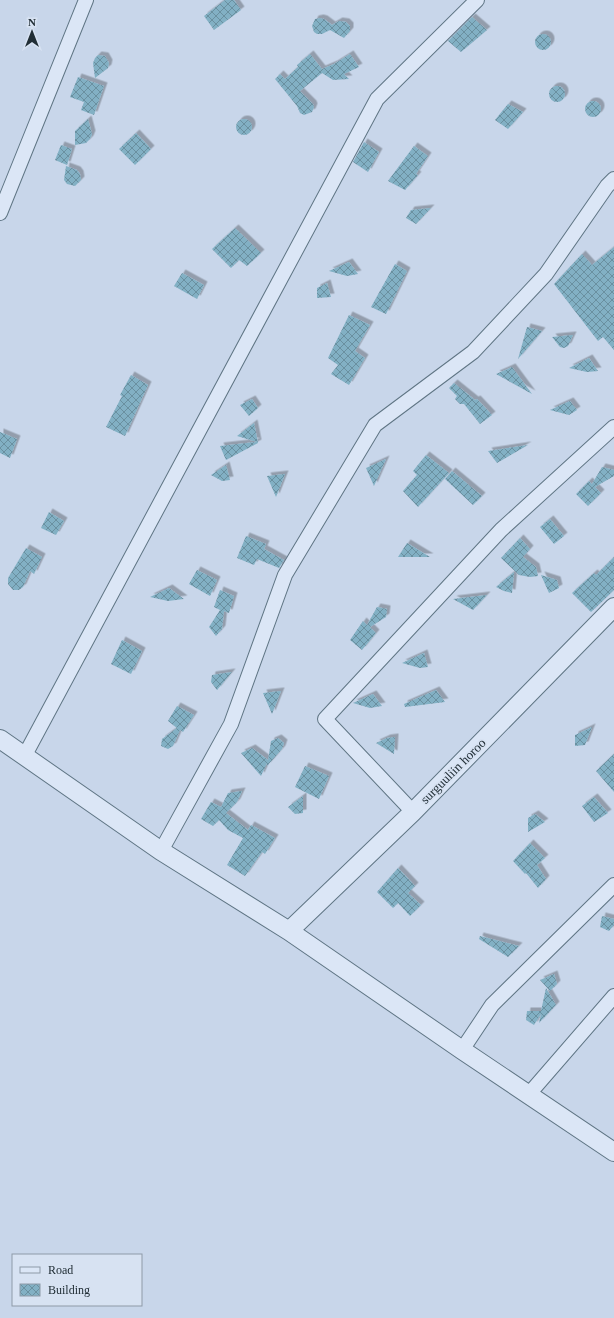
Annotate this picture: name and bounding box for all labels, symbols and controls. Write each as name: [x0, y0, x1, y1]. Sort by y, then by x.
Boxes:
north arrow: [12, 12, 52, 52]
text: N: [28, 16, 36, 28]
street label: surguuliin horoo: [417, 735, 489, 807]
legend: [12, 1254, 142, 1306]
text: Road: [48, 1263, 73, 1277]
text: Building: [48, 1283, 90, 1297]

